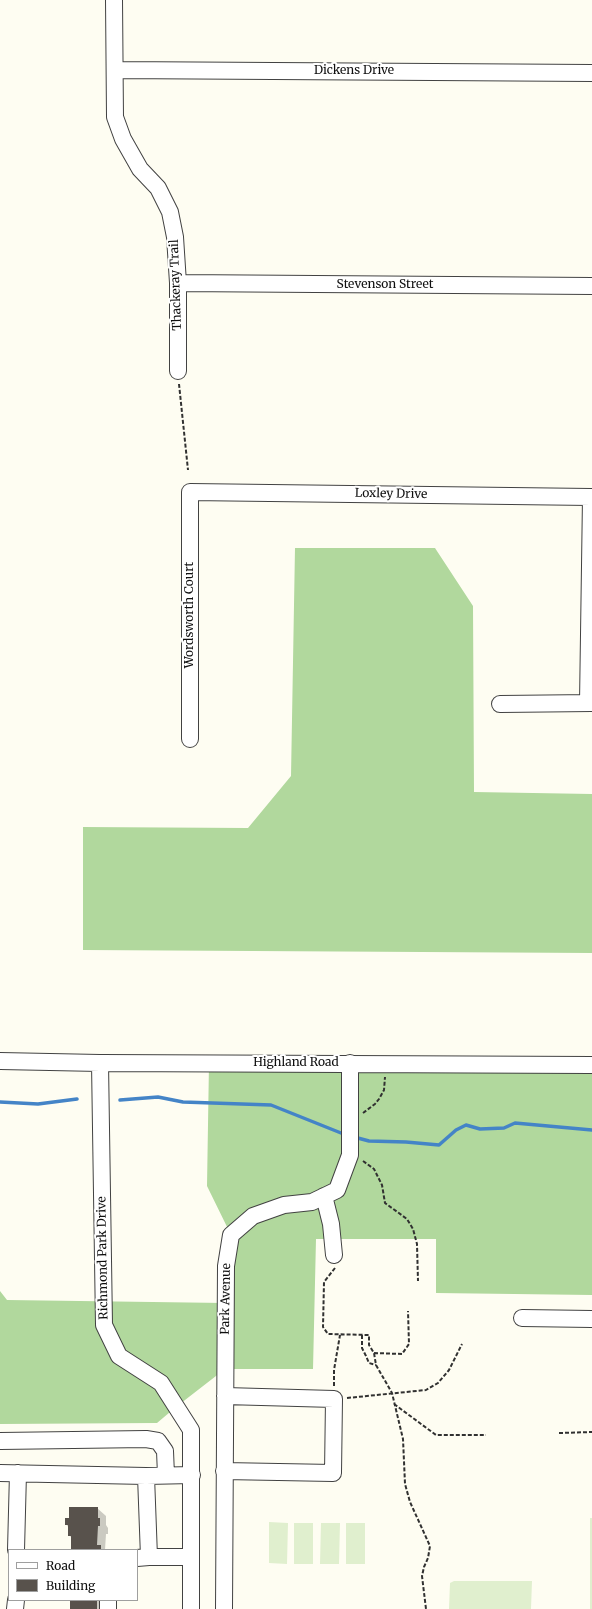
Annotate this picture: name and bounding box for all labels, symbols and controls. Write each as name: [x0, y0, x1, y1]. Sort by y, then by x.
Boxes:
street label: Dickens Drive: [314, 64, 394, 78]
street label: Thackeray Trail: [167, 239, 185, 331]
street label: Stevenson Street: [337, 278, 433, 292]
street label: Loxley Drive: [355, 486, 427, 502]
street label: Wordsworth Court: [183, 562, 197, 668]
street label: Highland Road: [253, 1056, 339, 1070]
street label: Richmond Park Drive: [95, 1196, 111, 1320]
street label: Park Avenue: [218, 1263, 234, 1335]
legend: [8, 1549, 138, 1601]
text: Road: [46, 1558, 75, 1573]
text: Building: [46, 1578, 95, 1593]

